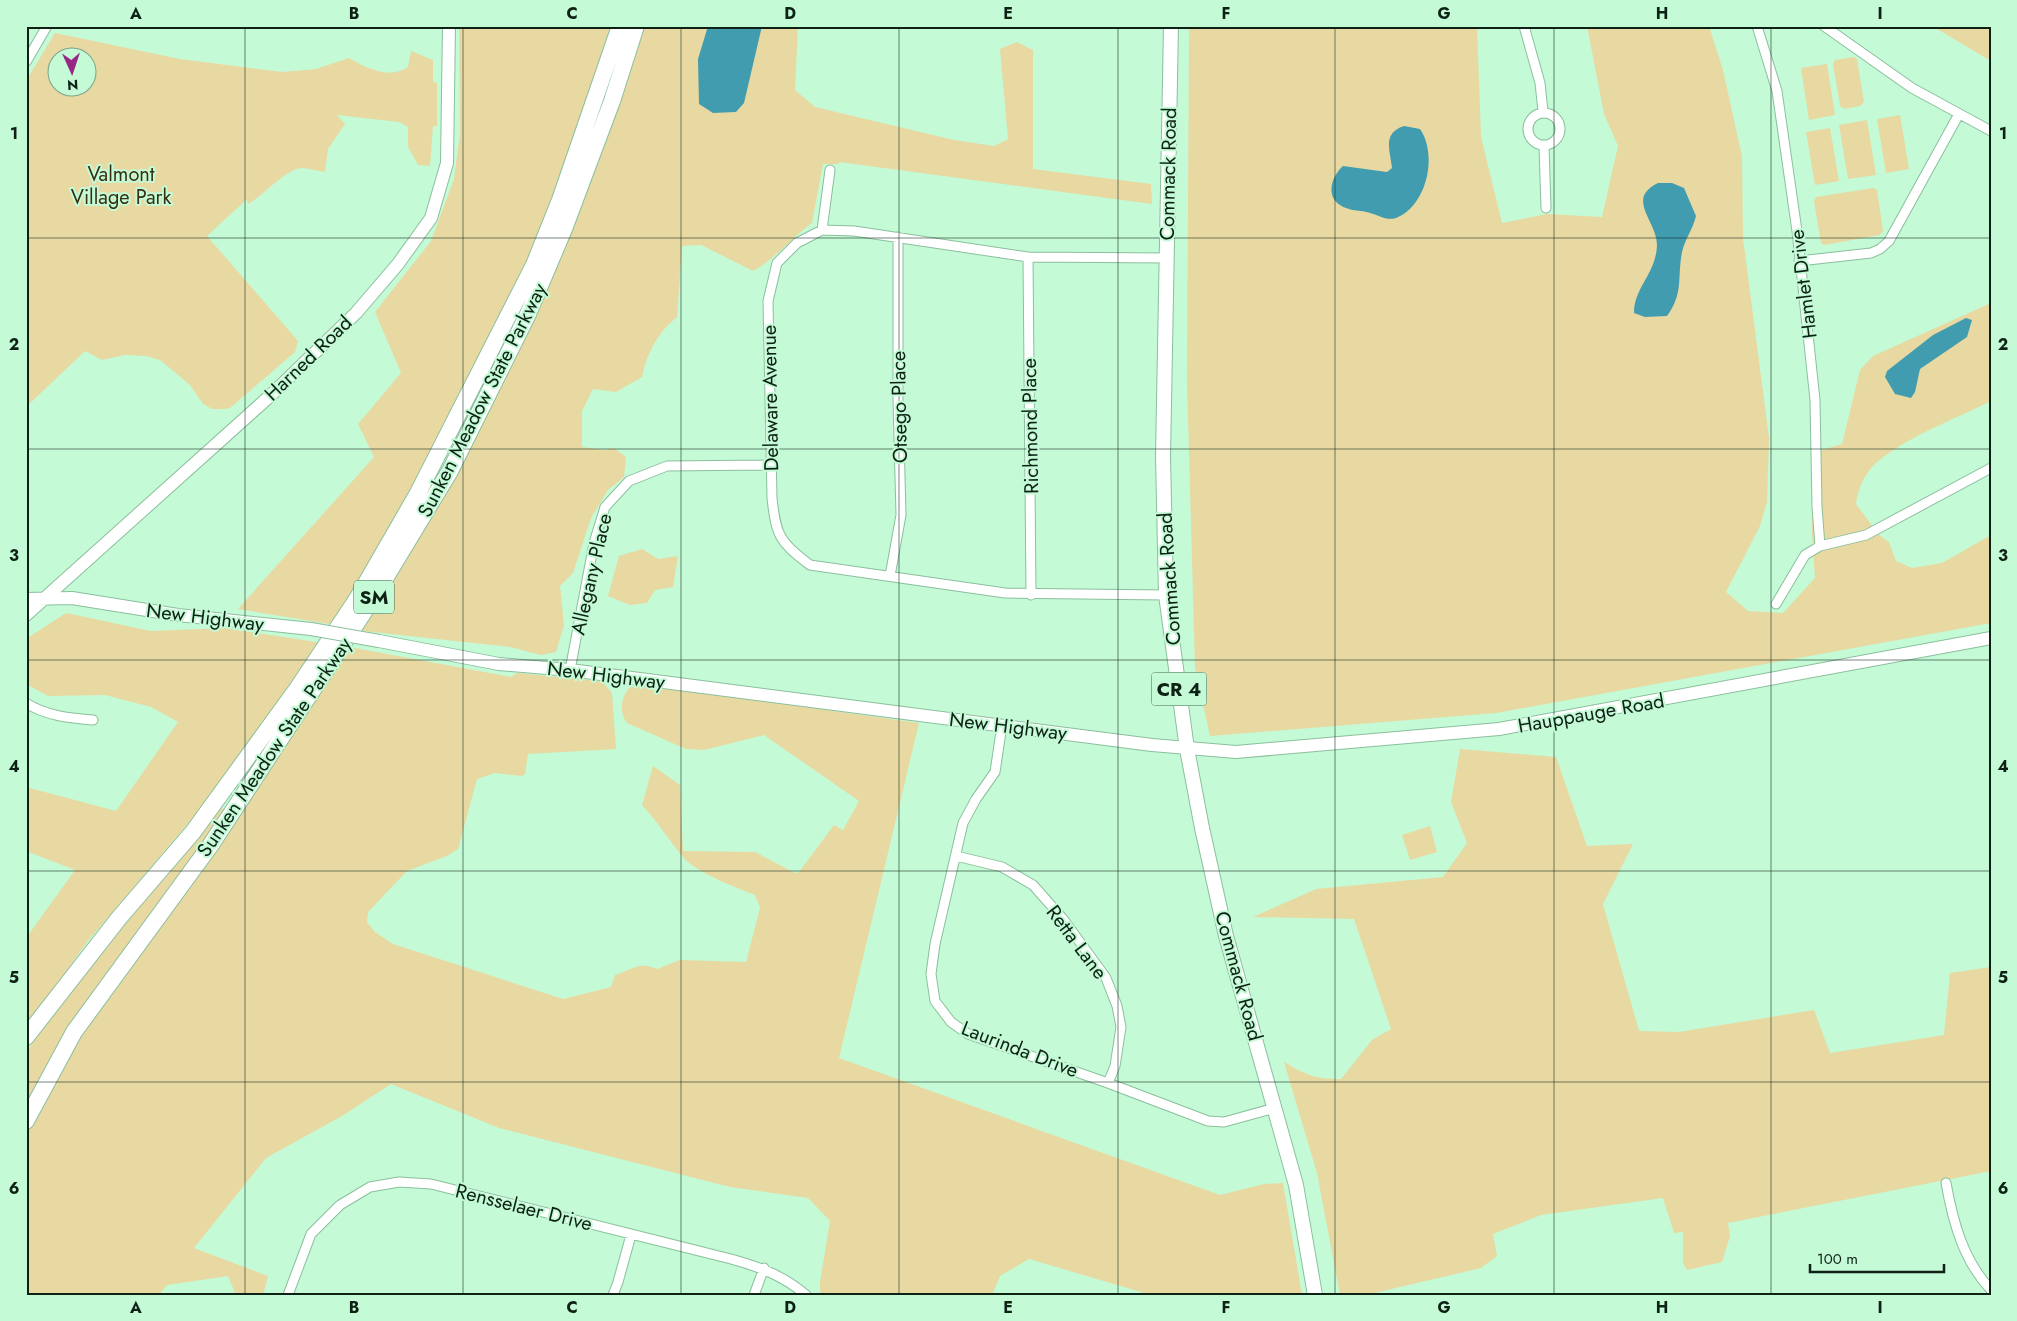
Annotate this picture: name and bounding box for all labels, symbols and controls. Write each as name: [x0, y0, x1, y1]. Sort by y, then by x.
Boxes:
text: A: [129, 2, 142, 25]
text: B: [349, 2, 359, 25]
text: C: [566, 2, 578, 25]
text: D: [784, 2, 796, 25]
text: E: [1003, 2, 1013, 25]
text: F: [1222, 2, 1230, 25]
text: G: [1437, 2, 1451, 25]
text: H: [1656, 2, 1668, 25]
text: I: [1877, 2, 1883, 25]
north arrow: [48, 48, 98, 98]
text: N: [67, 75, 79, 95]
street label: Commack Road: [1153, 107, 1184, 241]
text: 1: [10, 122, 18, 145]
text: 1: [1999, 122, 2007, 145]
park label: Valmont Village Park: [71, 160, 171, 212]
street label: Hamlet Drive: [1782, 228, 1825, 340]
street label: Sunken Meadow State Parkway: [411, 278, 554, 522]
street label: Harned Road: [258, 309, 359, 408]
street label: Delaware Avenue: [755, 325, 786, 471]
text: 2: [9, 333, 19, 356]
text: 2: [1998, 333, 2008, 356]
street label: Otsego Place: [884, 351, 915, 463]
street label: Richmond Place: [1015, 358, 1046, 494]
street label: Allegany Place: [563, 510, 620, 638]
street label: Commack Road: [1150, 512, 1189, 646]
text: 3: [9, 544, 19, 567]
text: 3: [1998, 544, 2008, 567]
road number: SM: [354, 580, 394, 614]
street label: New Highway: [144, 596, 266, 639]
street label: Sunken Meadow State Parkway: [190, 632, 359, 863]
street label: New Highway: [545, 654, 667, 697]
road number: CR 4: [1152, 672, 1206, 706]
street label: Hauppauge Road: [1516, 686, 1667, 741]
street label: New Highway: [947, 705, 1069, 748]
text: 4: [8, 755, 20, 778]
text: 4: [1997, 755, 2009, 778]
street label: Retta Lane: [1039, 899, 1114, 985]
street label: Commack Road: [1207, 908, 1270, 1044]
text: 5: [9, 966, 19, 989]
text: 5: [1998, 966, 2008, 989]
street label: Laurinda Drive: [957, 1014, 1083, 1085]
street label: Rensselaer Drive: [452, 1176, 595, 1239]
text: 6: [9, 1177, 19, 1200]
text: 6: [1998, 1177, 2008, 1200]
scale bar: [1810, 1241, 1943, 1273]
text: 100 m: [1817, 1248, 1858, 1270]
text: A: [129, 1296, 142, 1319]
text: B: [349, 1296, 359, 1319]
text: C: [566, 1296, 578, 1319]
text: D: [784, 1296, 796, 1319]
text: E: [1003, 1296, 1013, 1319]
text: F: [1222, 1296, 1230, 1319]
text: G: [1437, 1296, 1451, 1319]
text: H: [1656, 1296, 1668, 1319]
text: I: [1877, 1296, 1883, 1319]

